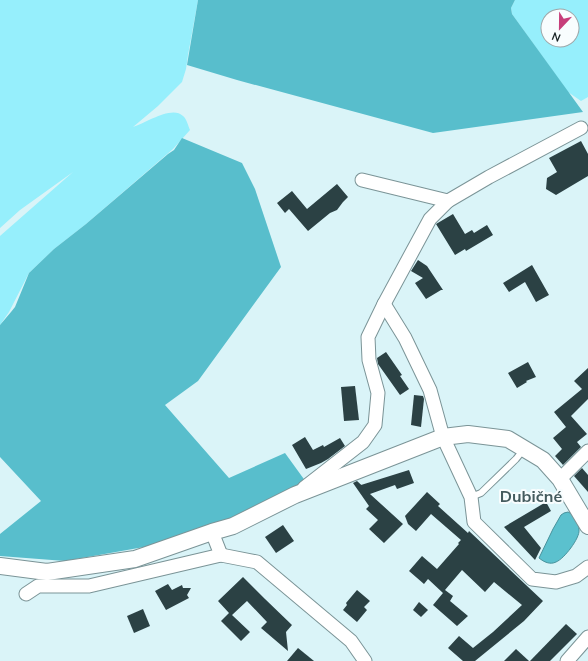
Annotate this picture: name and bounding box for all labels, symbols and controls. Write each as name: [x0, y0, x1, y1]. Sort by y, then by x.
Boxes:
north arrow: [540, 8, 580, 48]
text: N: [550, 29, 563, 45]
district label: Dubičné: [500, 486, 562, 506]

